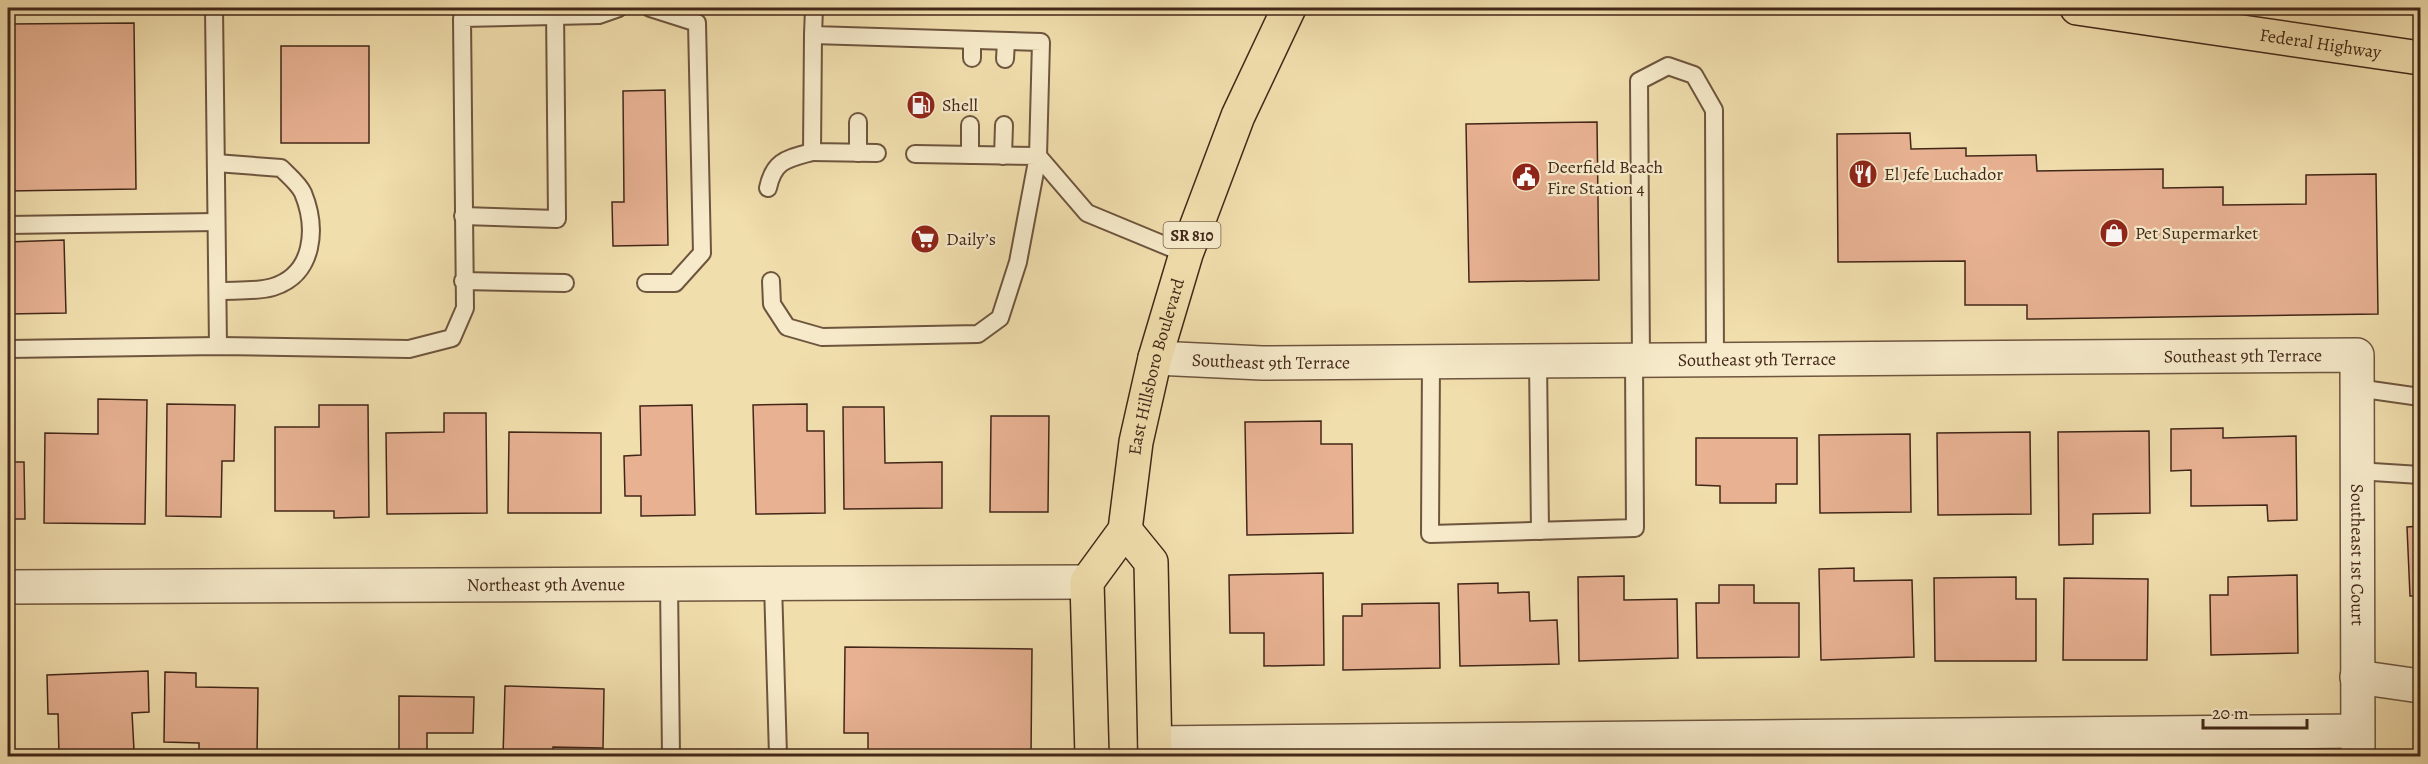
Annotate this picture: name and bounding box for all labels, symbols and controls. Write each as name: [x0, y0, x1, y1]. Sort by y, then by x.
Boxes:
street label: Federal Highway: [2258, 23, 2384, 64]
fuel station icon: Shell: [905, 89, 937, 121]
place label: Shell: [942, 93, 978, 117]
place label: Deerfield Beach Fire Station 4: [1547, 155, 1664, 200]
restaurant icon: El Jefe Luchador: [1847, 158, 1879, 190]
public building icon: Deerfield Beach Fire Station 4: [1510, 161, 1542, 193]
place label: El Jefe Luchador: [1884, 162, 2003, 186]
shop icon: Pet Supermarket: [2098, 217, 2130, 249]
place label: Pet Supermarket: [2135, 221, 2258, 245]
road number: SR 810: [1164, 222, 1220, 248]
supermarket icon: Daily’s: [909, 223, 941, 255]
place label: Daily’s: [946, 227, 996, 251]
street label: East Hillsboro Boulevard: [1122, 275, 1190, 456]
street label: Southeast 9th Terrace: [2164, 343, 2322, 368]
street label: Southeast 9th Terrace: [1678, 347, 1836, 372]
street label: Southeast 9th Terrace: [1191, 348, 1350, 375]
street label: Southeast 1st Court: [2345, 484, 2370, 626]
street label: Northeast 9th Avenue: [467, 572, 625, 597]
scale bar: [2203, 692, 2306, 730]
text: 20 m: [2212, 701, 2249, 725]

